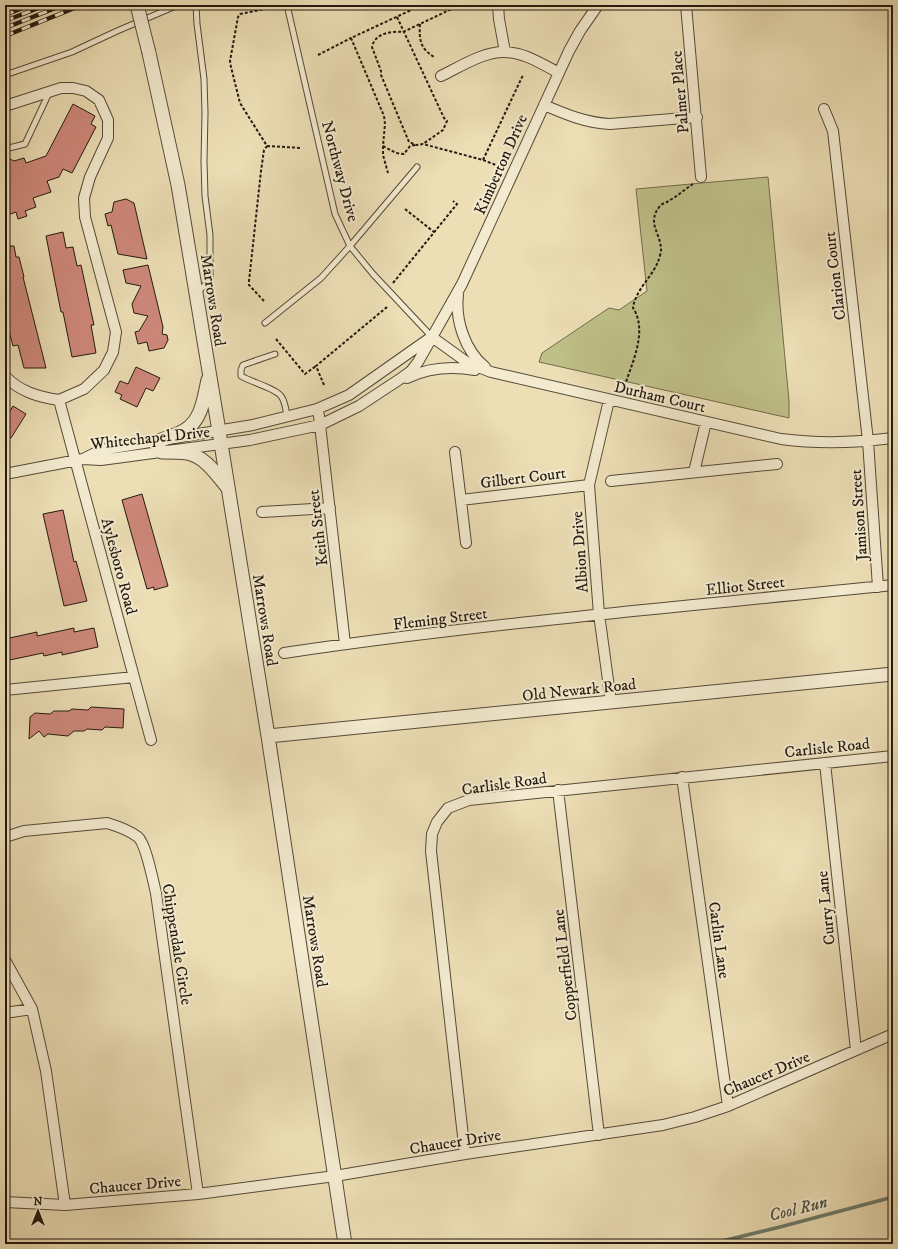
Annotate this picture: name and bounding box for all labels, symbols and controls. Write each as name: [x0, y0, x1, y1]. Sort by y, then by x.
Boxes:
street label: Palmer Place: [666, 49, 694, 134]
street label: Kimberton Drive: [470, 111, 532, 218]
street label: Northway Drive: [317, 119, 363, 224]
street label: Clarion Court: [820, 230, 850, 321]
street label: Marrows Road: [196, 253, 230, 348]
street label: Durham Court: [612, 377, 708, 417]
street label: Whitechapel Drive: [88, 422, 211, 454]
street label: Gilbert Court: [479, 463, 567, 493]
street label: Jamison Street: [846, 468, 872, 563]
street label: Keith Street: [303, 489, 333, 567]
street label: Albion Drive: [567, 510, 593, 593]
street label: Aylesboro Road: [97, 516, 142, 617]
street label: Elliot Street: [705, 572, 786, 600]
street label: Marrows Road: [248, 573, 282, 668]
street label: Fleming Street: [392, 603, 488, 635]
street label: Old Newark Road: [521, 674, 637, 706]
street label: Carlisle Road: [784, 734, 871, 762]
street label: Carlisle Road: [460, 768, 548, 800]
street label: Curry Lane: [812, 869, 840, 946]
street label: Chippendale Circle: [158, 882, 197, 1007]
street label: Marrows Road: [298, 894, 332, 989]
street label: Carlin Lane: [704, 900, 734, 980]
street label: Copperfield Lane: [548, 908, 582, 1022]
street label: Chaucer Drive: [720, 1047, 813, 1101]
street label: Chaucer Drive: [408, 1125, 503, 1159]
street label: Chaucer Drive: [88, 1171, 182, 1199]
north arrow: [18, 1191, 58, 1231]
water label: Cool Run: [767, 1191, 830, 1227]
text: N: [33, 1195, 43, 1209]

